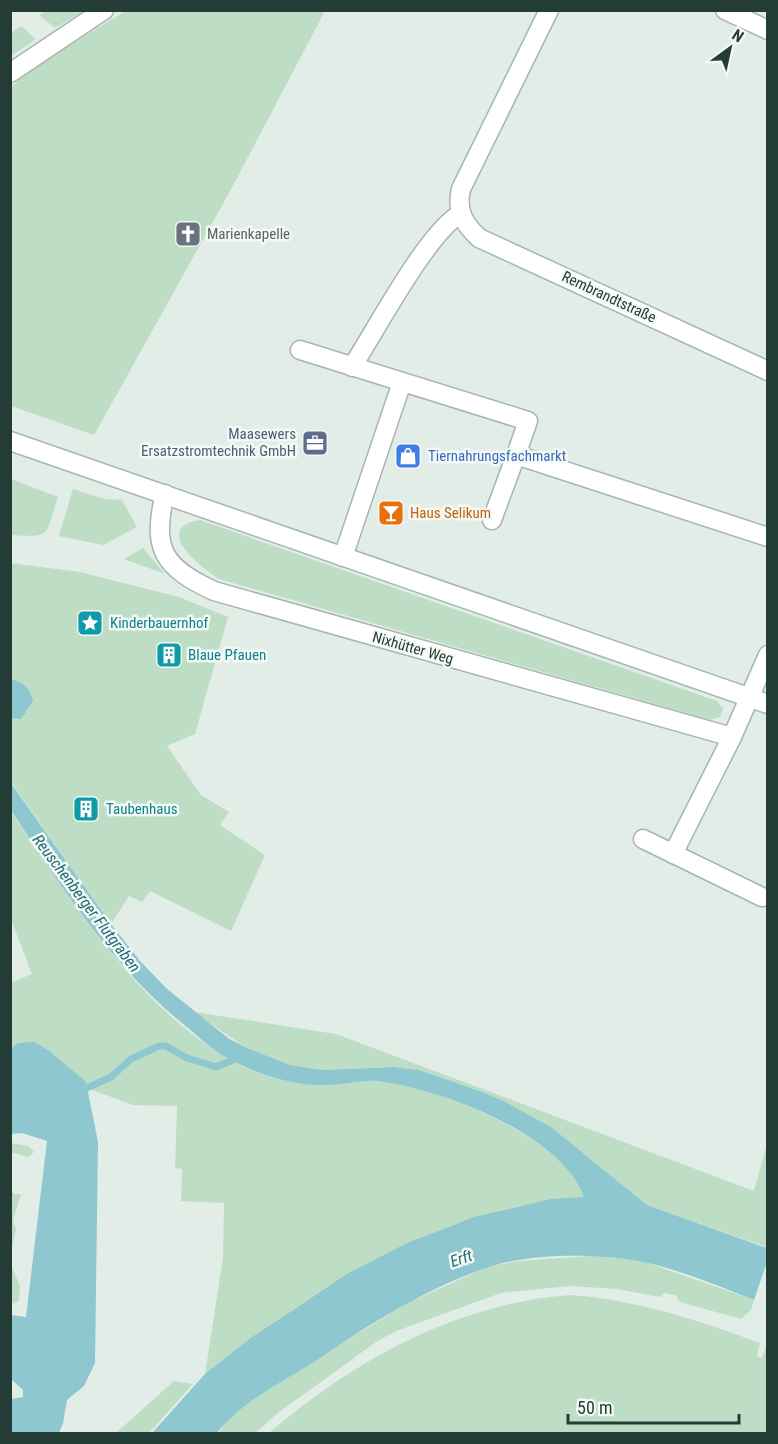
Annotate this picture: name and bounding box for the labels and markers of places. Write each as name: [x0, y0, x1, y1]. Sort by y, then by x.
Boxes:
church icon: Marienkapelle: [173, 219, 203, 249]
place label: Marienkapelle: [207, 225, 290, 243]
place label: Maasewers Ersatzstromtechnik GmbH: [141, 425, 296, 460]
office icon: Maasewers Ersatzstromtechnik GmbH: [300, 428, 330, 458]
shop icon: Tiernahrungsfachmarkt: [393, 441, 423, 471]
place label: Tiernahrungsfachmarkt: [428, 447, 566, 465]
bar icon: Haus Selikum: [376, 498, 406, 528]
place label: Haus Selikum: [410, 504, 491, 522]
place icon: Kinderbauernhof: [75, 608, 105, 638]
place label: Kinderbauernhof: [110, 614, 208, 632]
building icon: Blaue Pfauen: [154, 640, 184, 670]
place label: Blaue Pfauen: [188, 646, 266, 664]
building icon: Taubenhaus: [71, 794, 101, 824]
place label: Taubenhaus: [106, 800, 178, 818]

